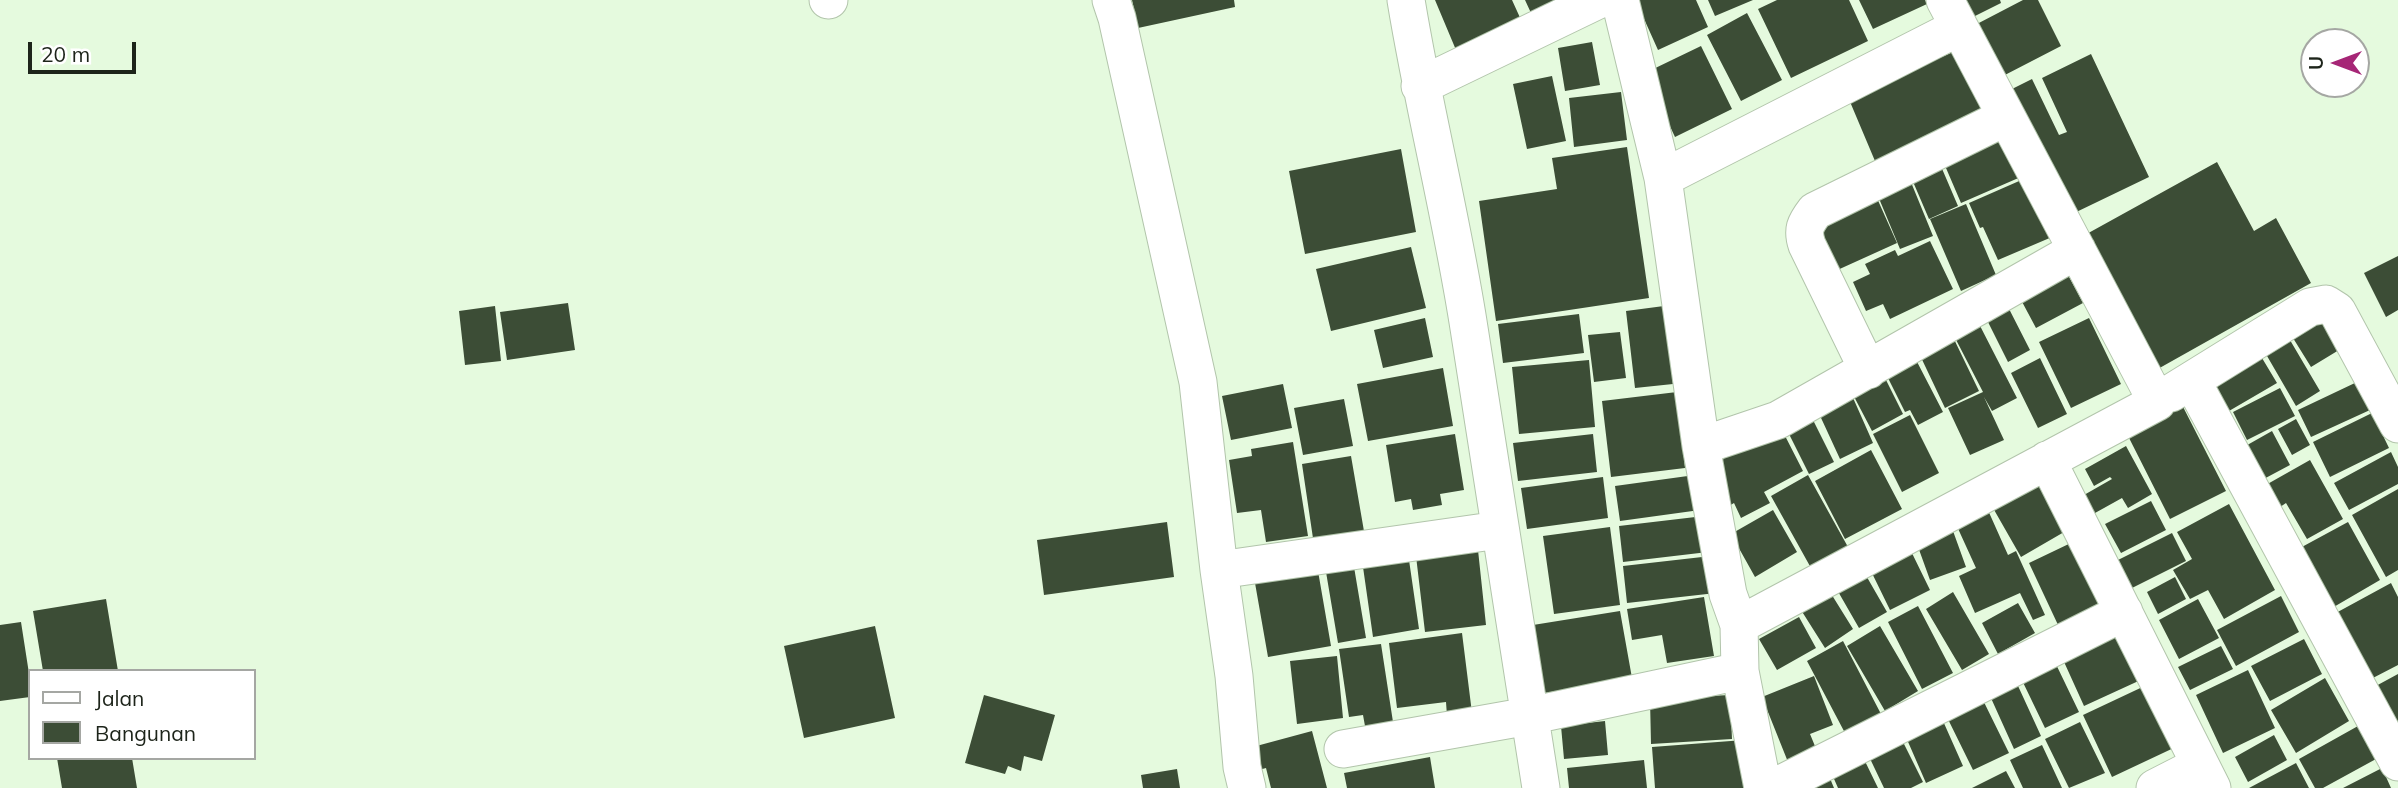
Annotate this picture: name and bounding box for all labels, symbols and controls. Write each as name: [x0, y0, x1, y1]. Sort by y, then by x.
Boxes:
scale bar: [32, 28, 140, 72]
north arrow: [2300, 28, 2370, 98]
text: 20 m: [41, 41, 90, 67]
text: U: [2304, 56, 2328, 70]
legend: [28, 669, 256, 760]
text: Jalan: [95, 685, 144, 711]
text: Bangunan: [95, 720, 196, 746]

